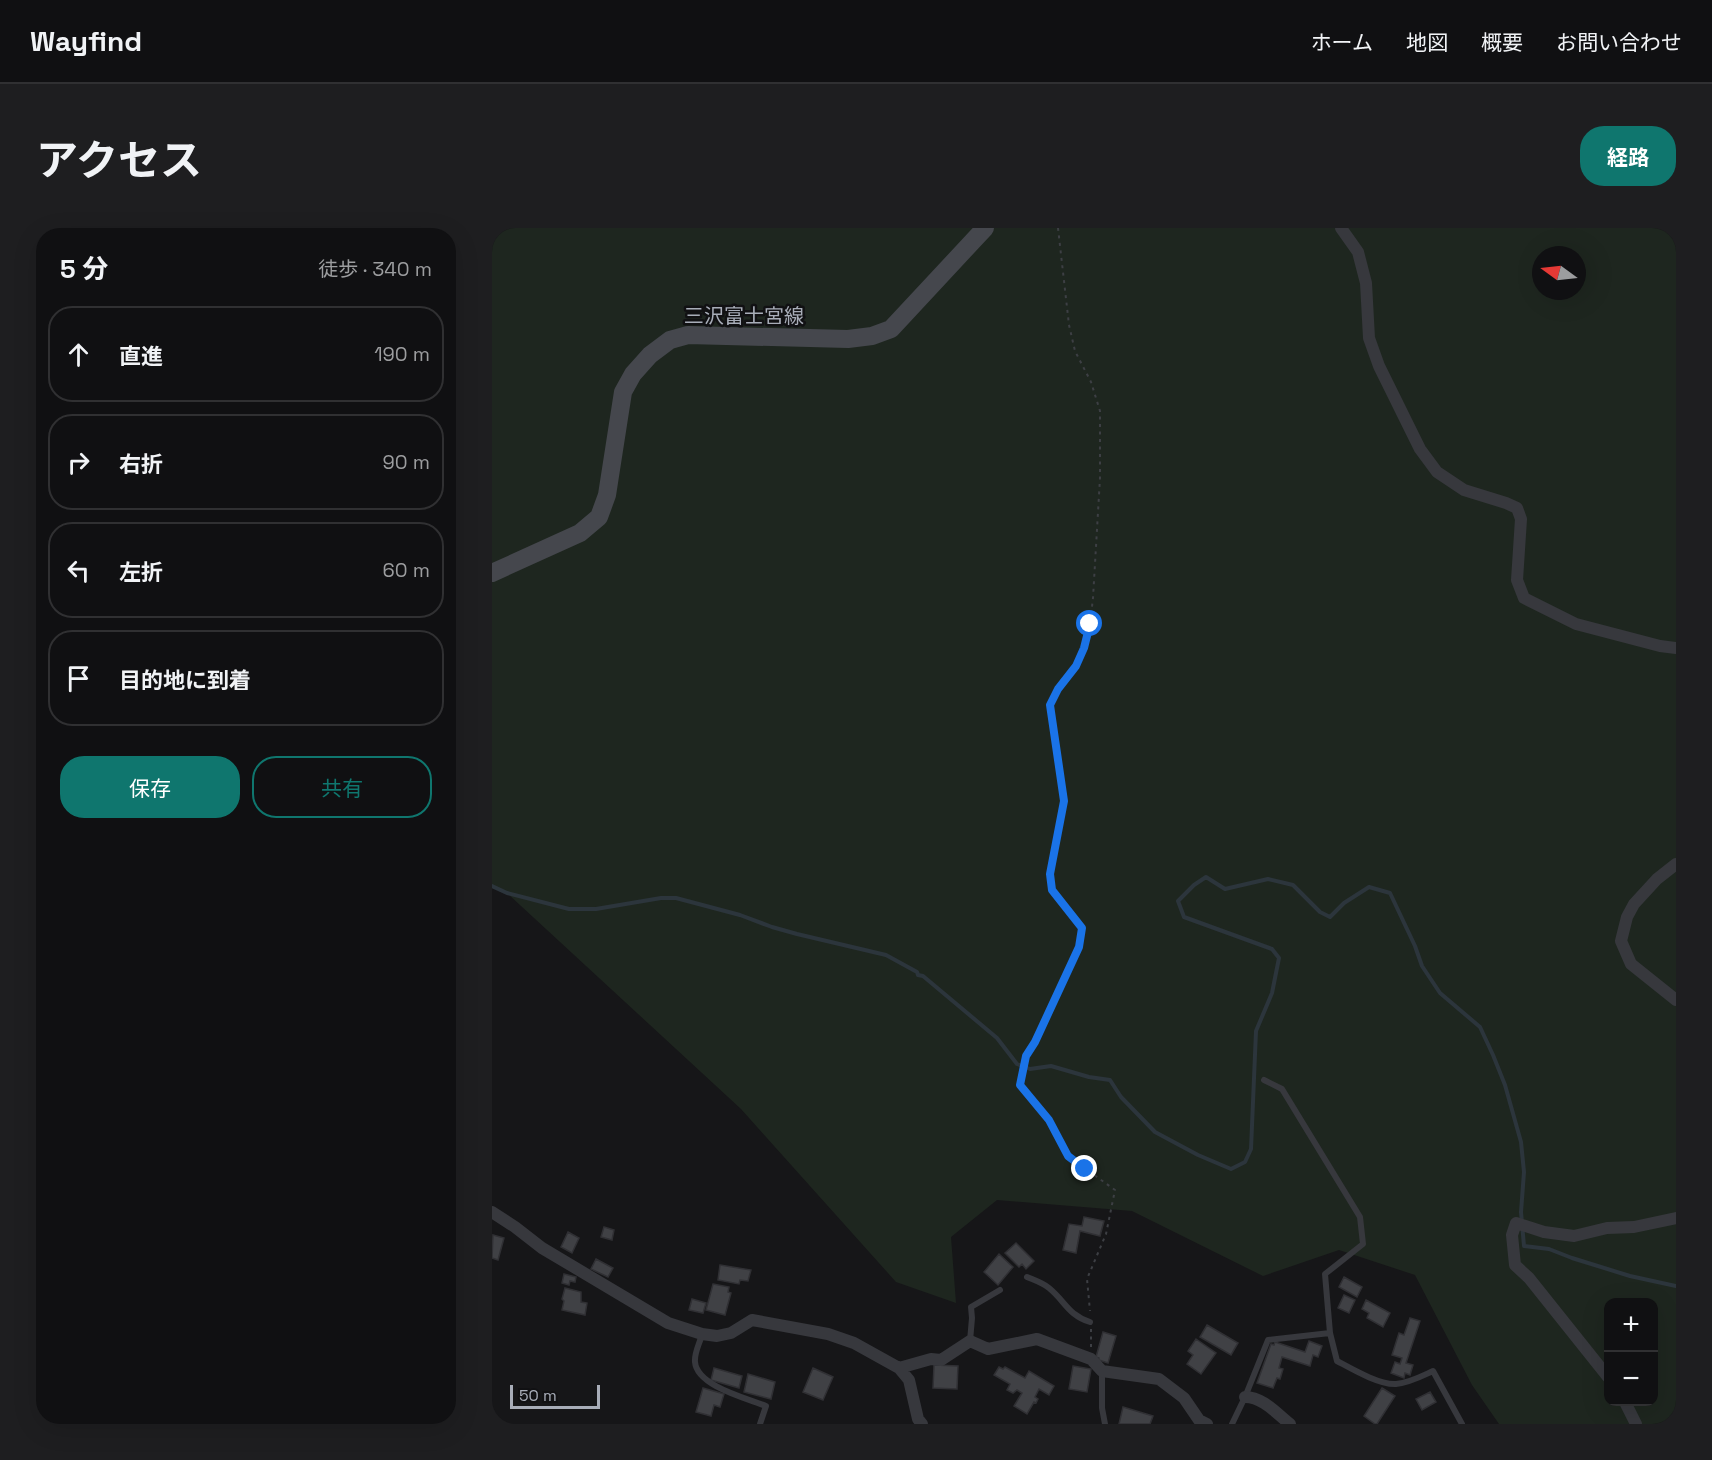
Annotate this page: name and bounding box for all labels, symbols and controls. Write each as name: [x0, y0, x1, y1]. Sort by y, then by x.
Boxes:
text: Wayfind: [30, 23, 142, 59]
text: ホーム: [1311, 29, 1373, 56]
text: 地図: [1406, 29, 1448, 56]
text: 概要: [1481, 29, 1523, 56]
text: お問い合わせ: [1556, 29, 1682, 56]
button: 経路: [1580, 126, 1676, 186]
text: アクセス: [36, 134, 202, 187]
north arrow: [1532, 246, 1586, 300]
text: 5 分: [60, 252, 108, 286]
text: 徒歩 · 340 m: [318, 256, 432, 282]
street label: 三沢富士宮線: [684, 303, 804, 329]
icon: ahead: [62, 338, 95, 371]
text: 190 m: [374, 341, 430, 367]
text: 直進: [119, 342, 163, 370]
icon: right: [62, 446, 95, 479]
text: 90 m: [383, 449, 430, 475]
text: 右折: [119, 450, 163, 478]
icon: left: [62, 554, 95, 587]
text: 60 m: [383, 557, 430, 583]
text: 左折: [119, 558, 163, 586]
route start: [1076, 610, 1102, 636]
icon: arrive: [62, 662, 95, 695]
text: 目的地に到着: [119, 666, 251, 694]
button: 保存: [60, 756, 240, 818]
button: 共有: [252, 756, 432, 818]
route end: [1071, 1155, 1097, 1181]
map controls: [1604, 1298, 1658, 1406]
button: +: [1604, 1298, 1658, 1352]
button: −: [1604, 1352, 1658, 1406]
scale bar: [510, 1382, 600, 1410]
text: 50 m: [519, 1385, 557, 1406]

